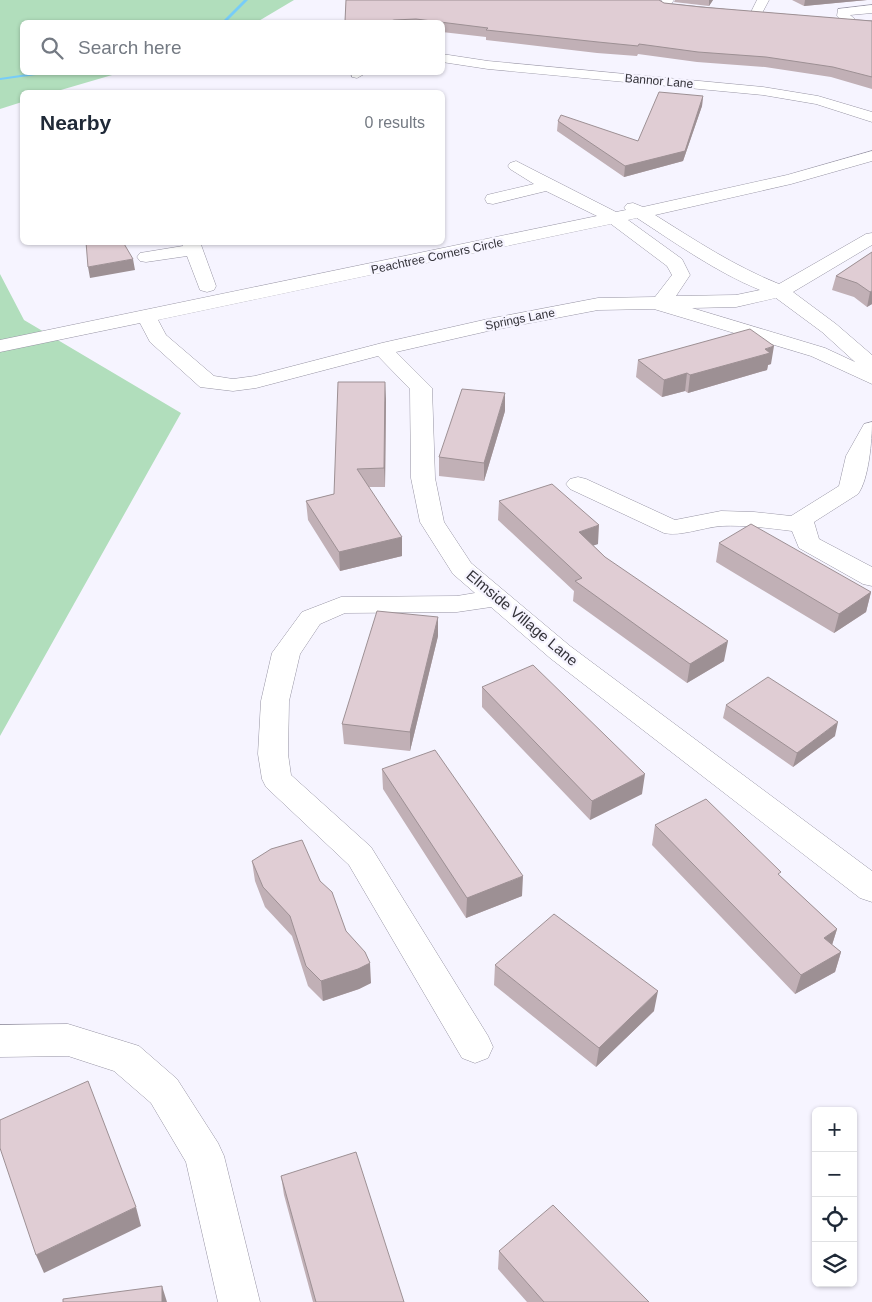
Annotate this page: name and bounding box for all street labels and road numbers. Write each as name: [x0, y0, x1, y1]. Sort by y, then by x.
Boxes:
street label: Bannor Lane: [624, 71, 694, 91]
street label: Peachtree Corners Circle: [370, 235, 505, 277]
street label: Springs Lane: [484, 305, 556, 333]
street label: Elmside Village Lane: [463, 566, 581, 669]

